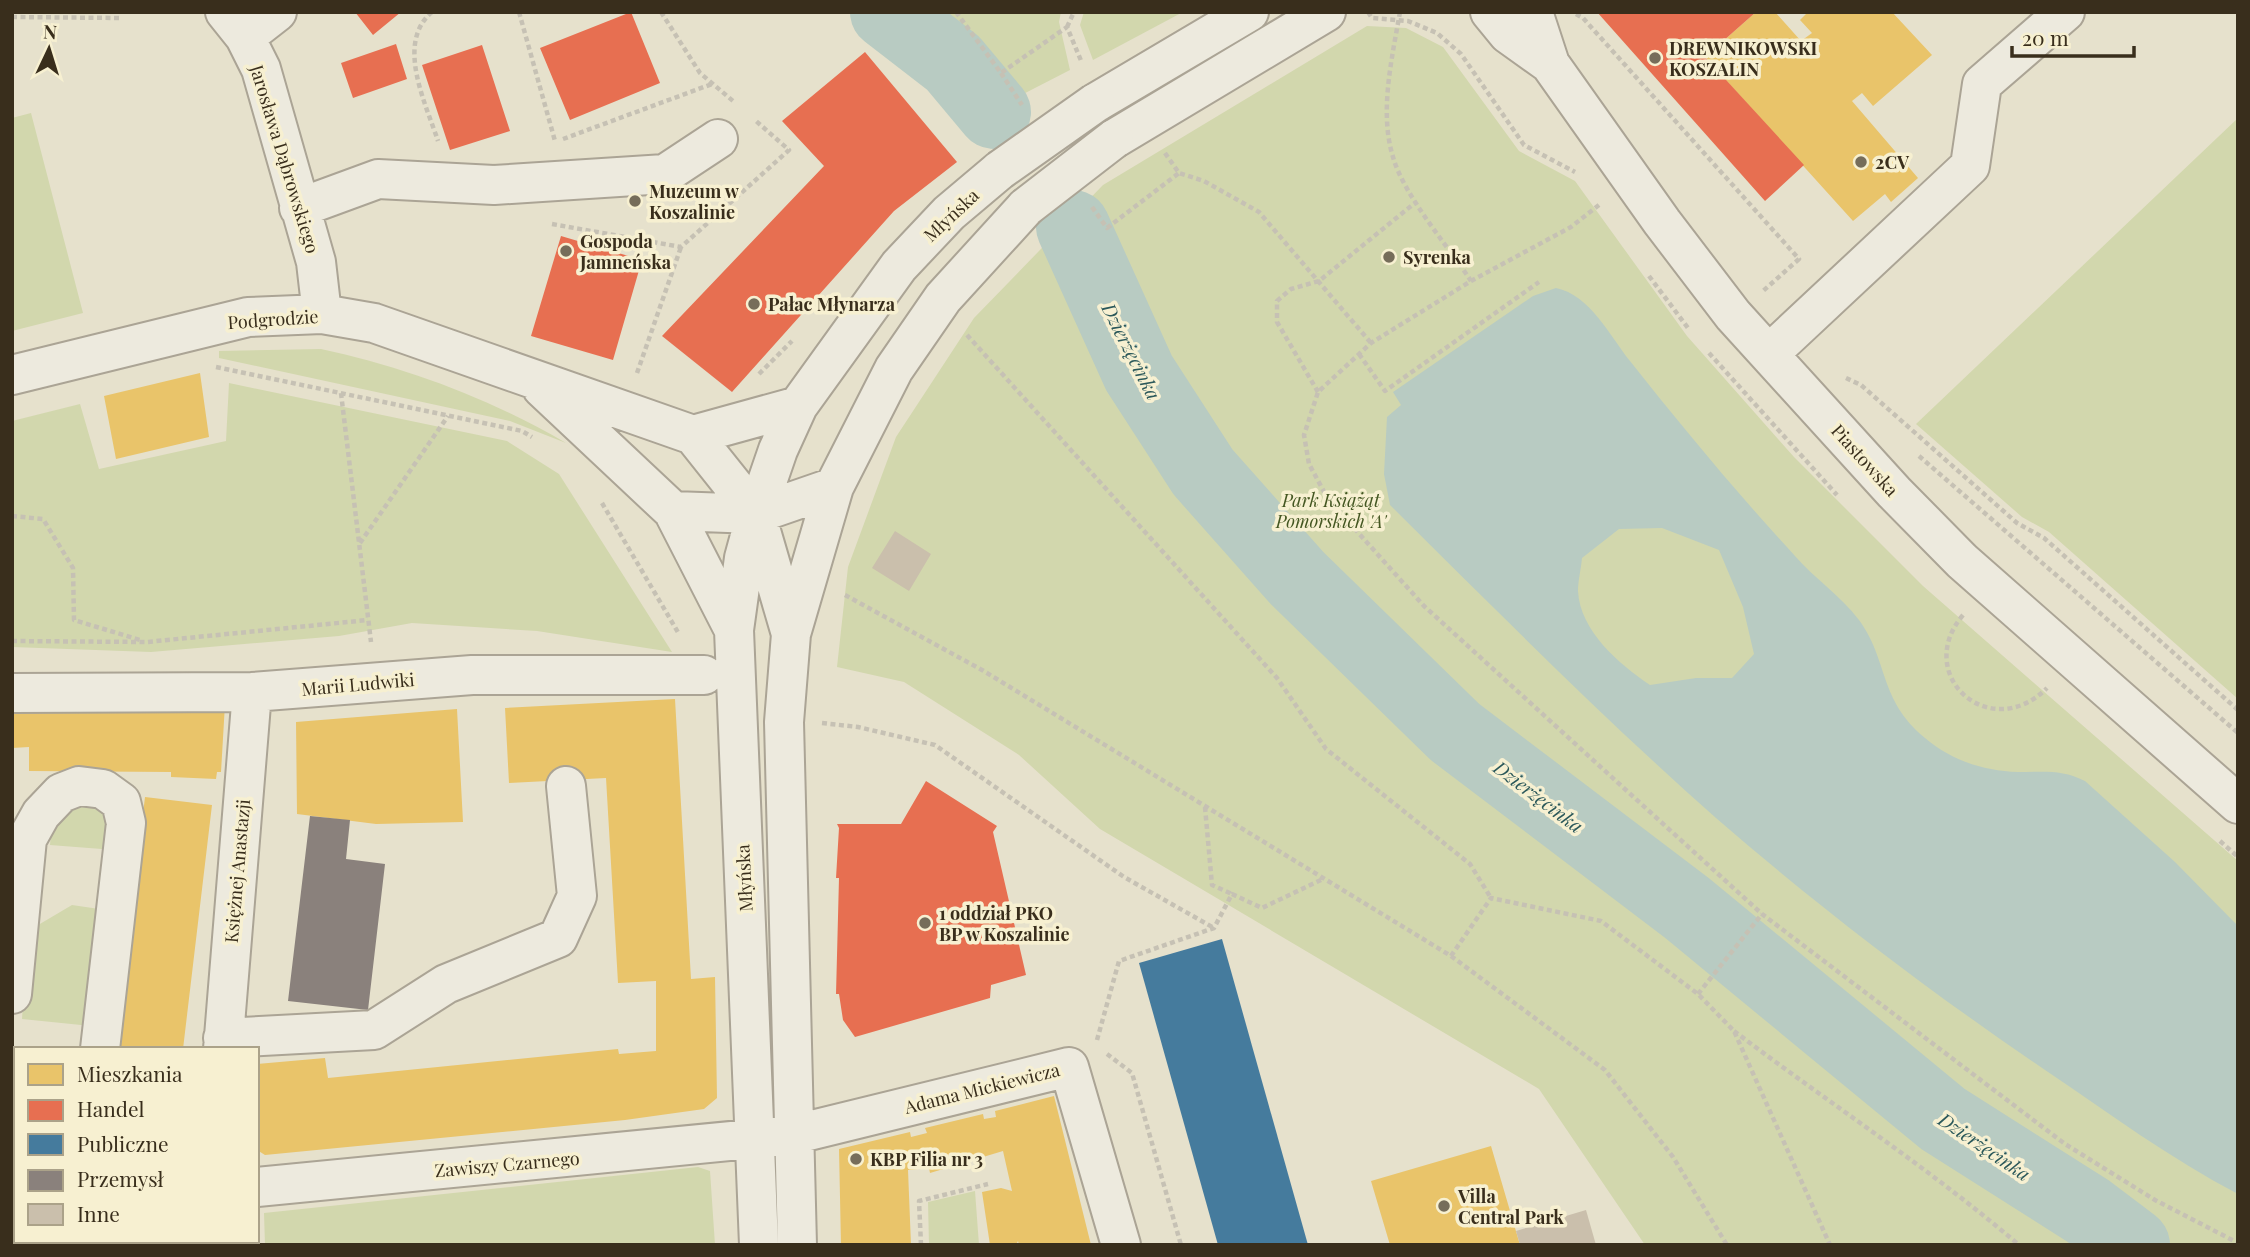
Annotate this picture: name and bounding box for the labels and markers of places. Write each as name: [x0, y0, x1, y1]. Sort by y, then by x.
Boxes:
place label: DREWNIKOWSKI KOSZALIN: [1669, 36, 1818, 81]
marker: DREWNIKOWSKI KOSZALIN: [1647, 50, 1663, 66]
place label: 2CV: [1875, 150, 1910, 174]
marker: 2CV: [1853, 154, 1869, 170]
place label: Muzeum w Koszalinie: [649, 179, 740, 224]
marker: Muzeum w Koszalinie: [627, 193, 643, 209]
place label: Gospoda Jamneńska: [579, 229, 672, 274]
marker: Gospoda Jamneńska: [558, 243, 574, 259]
place label: Syrenka: [1403, 245, 1471, 269]
marker: Syrenka: [1381, 249, 1397, 265]
place label: Pałac Młynarza: [768, 292, 896, 316]
marker: Pałac Młynarza: [746, 296, 762, 312]
place label: 1 oddział PKO BP w Koszalinie: [939, 901, 1070, 946]
marker: 1 oddział PKO BP w Koszalinie: [917, 915, 933, 931]
place label: KBP Filia nr 3: [870, 1147, 983, 1171]
marker: KBP Filia nr 3: [848, 1151, 864, 1167]
place label: Villa Central Park: [1457, 1184, 1564, 1229]
marker: Villa Central Park: [1436, 1198, 1452, 1214]

